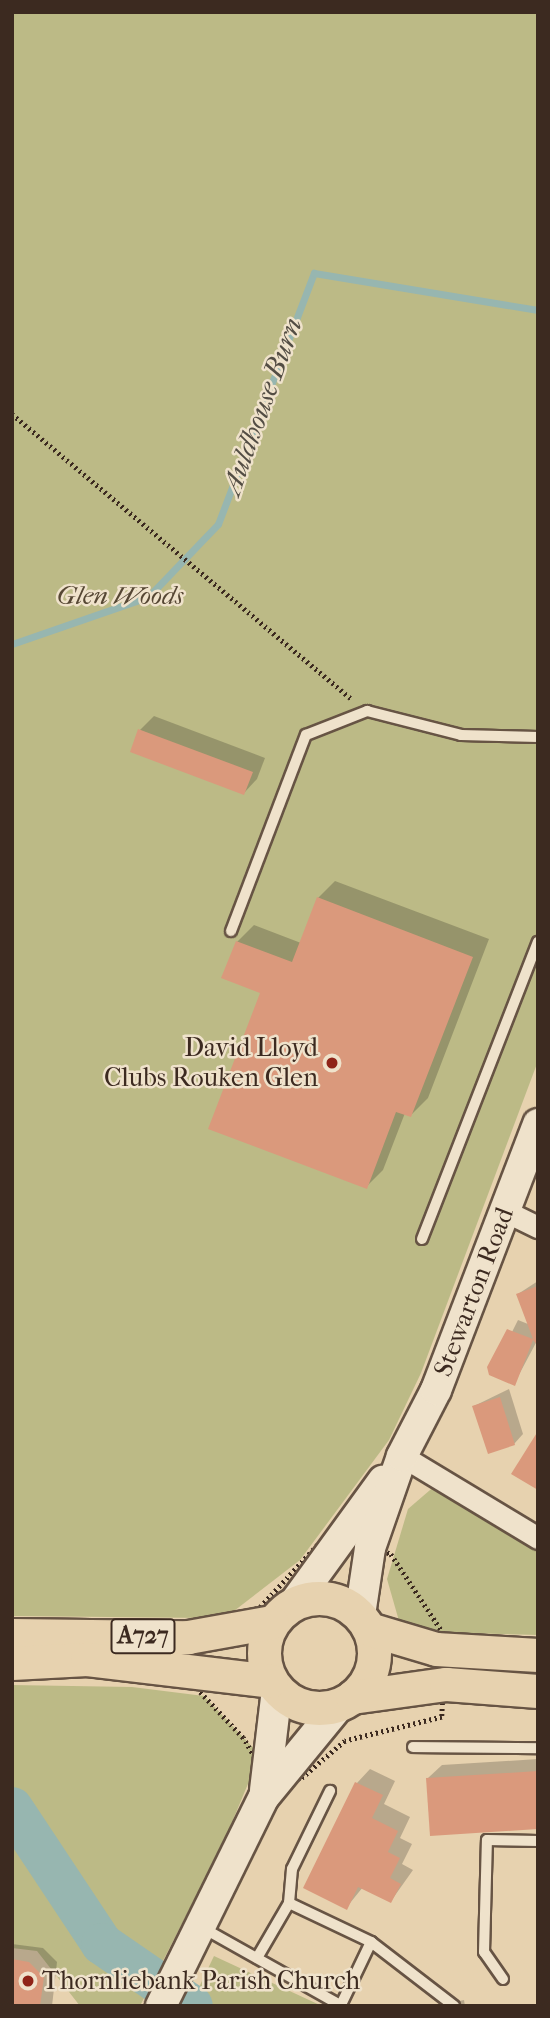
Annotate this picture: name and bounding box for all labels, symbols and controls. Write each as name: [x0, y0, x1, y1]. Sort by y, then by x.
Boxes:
water label: Auldhouse Burn: [215, 313, 309, 499]
park label: Glen Woods: [57, 580, 183, 612]
place label: David Lloyd Clubs Rouken Glen: [104, 1032, 318, 1094]
marker: David Lloyd Clubs Rouken Glen: [324, 1055, 340, 1071]
street label: Stewarton Road: [427, 1203, 521, 1381]
road number: A727: [110, 1616, 176, 1656]
place label: Thornliebank Parish Church: [42, 1965, 360, 1997]
marker: Thornliebank Parish Church: [20, 1973, 36, 1989]

